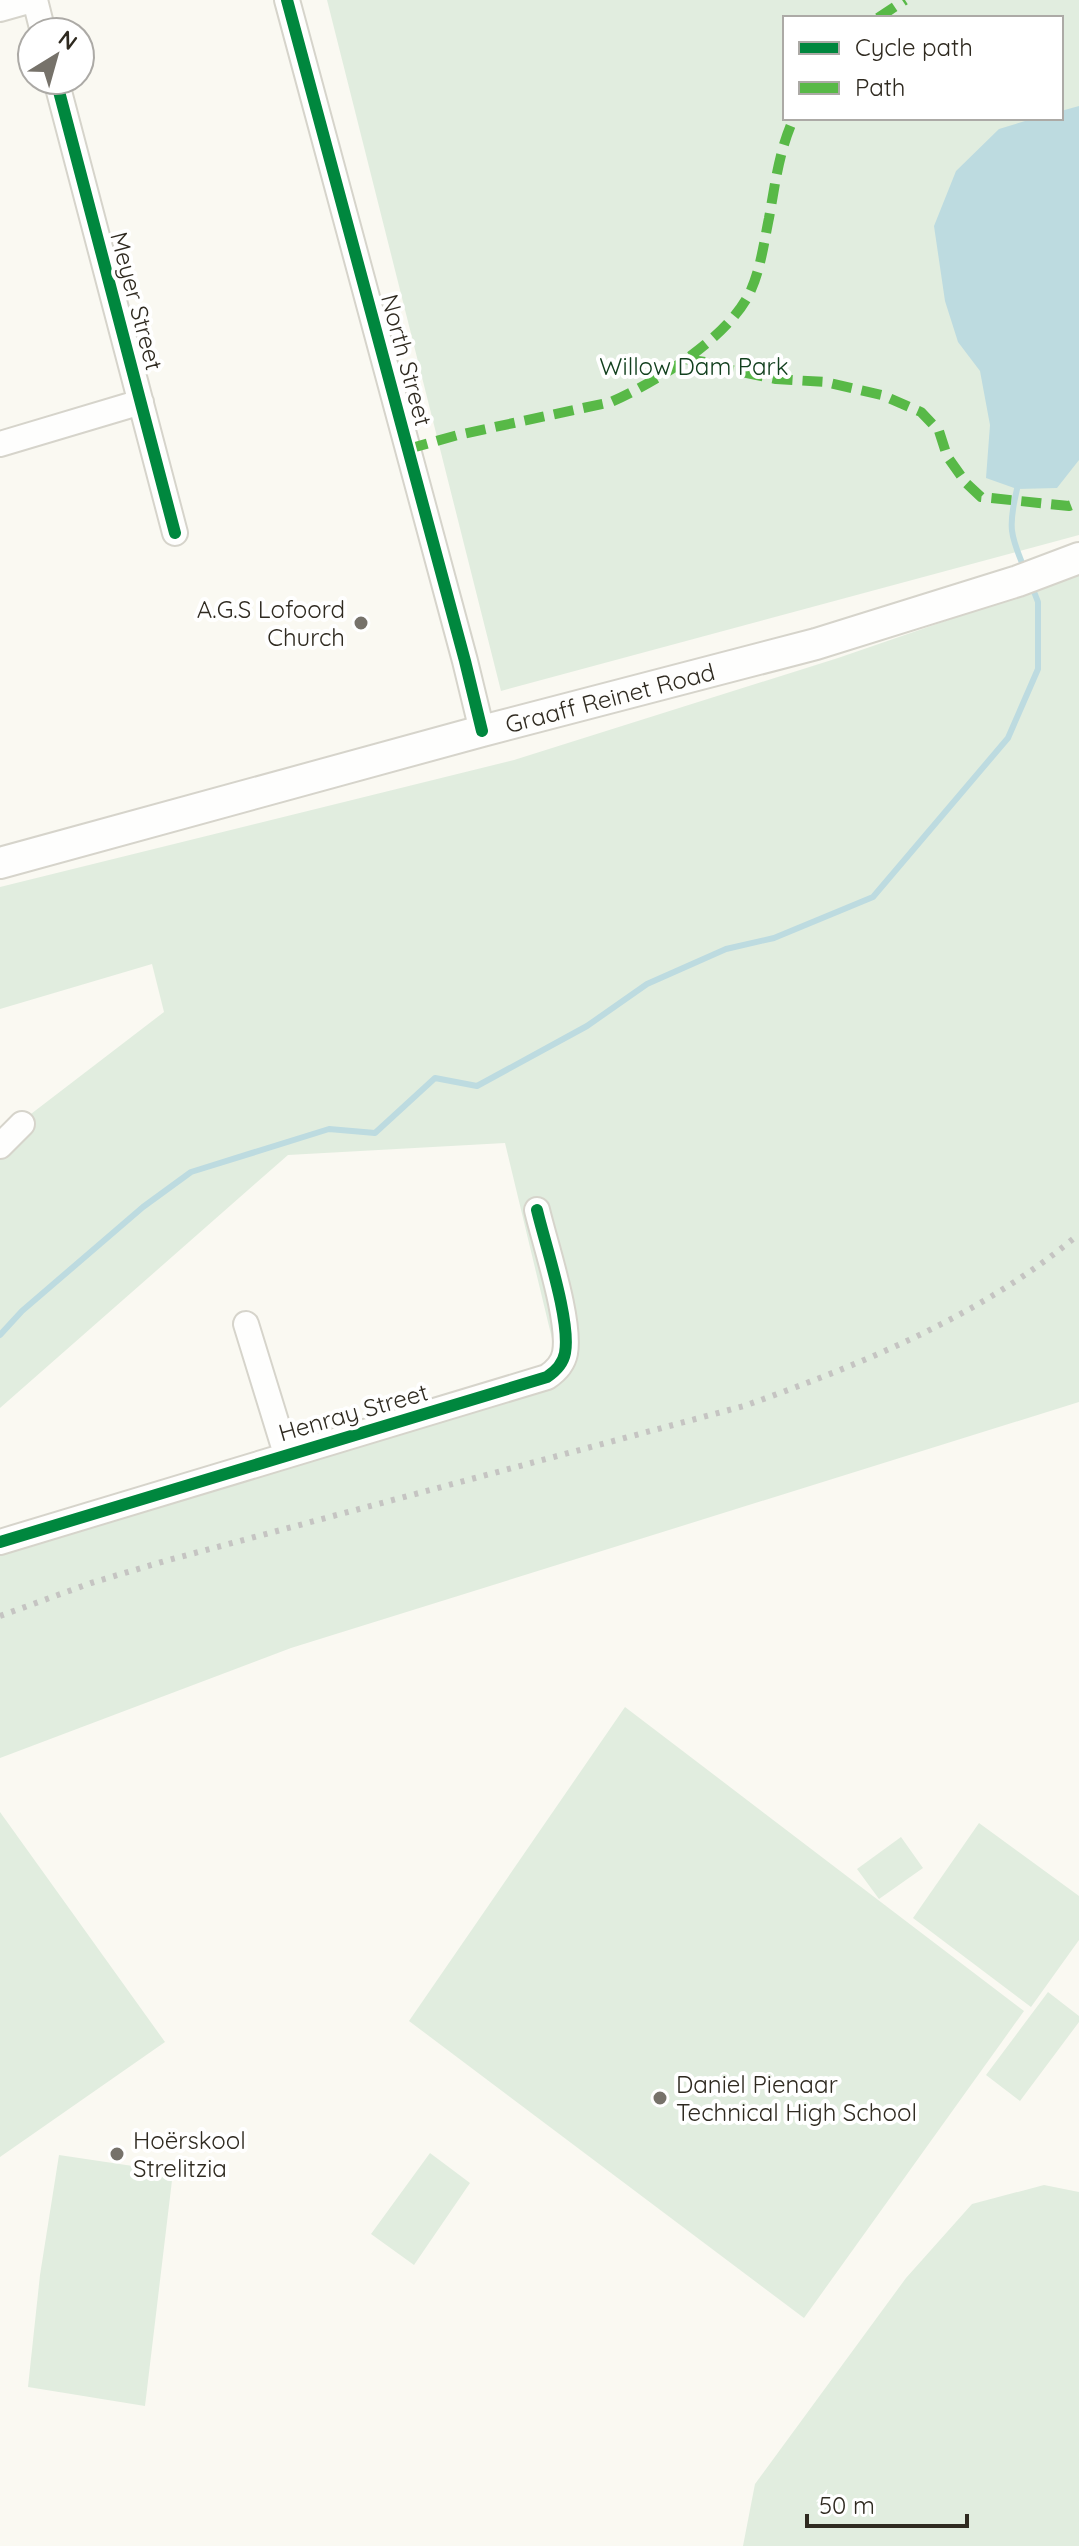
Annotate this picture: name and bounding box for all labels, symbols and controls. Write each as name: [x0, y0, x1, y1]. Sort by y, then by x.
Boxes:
north arrow: [16, 16, 96, 96]
legend: [783, 16, 1063, 120]
text: N: [53, 24, 83, 56]
text: Cycle path: [855, 32, 973, 62]
text: Path: [855, 72, 906, 102]
street label: Meyer Street: [104, 229, 170, 373]
street label: North Street: [375, 291, 439, 429]
park label: Willow Dam Park: [599, 351, 789, 381]
place label: A.G.S Lofoord Church: [197, 594, 345, 652]
marker: A.G.S Lofoord Church: [352, 614, 370, 632]
street label: Graaff Reinet Road: [502, 656, 718, 739]
street label: Henray Street: [275, 1376, 431, 1448]
place label: Daniel Pienaar Technical High School: [676, 2069, 917, 2127]
marker: Daniel Pienaar Technical High School: [651, 2089, 669, 2107]
place label: Hoërskool Strelitzia: [133, 2125, 246, 2183]
marker: Hoërskool Strelitzia: [108, 2145, 126, 2163]
scale bar: [807, 2478, 967, 2528]
text: 50 m: [819, 2490, 875, 2520]

